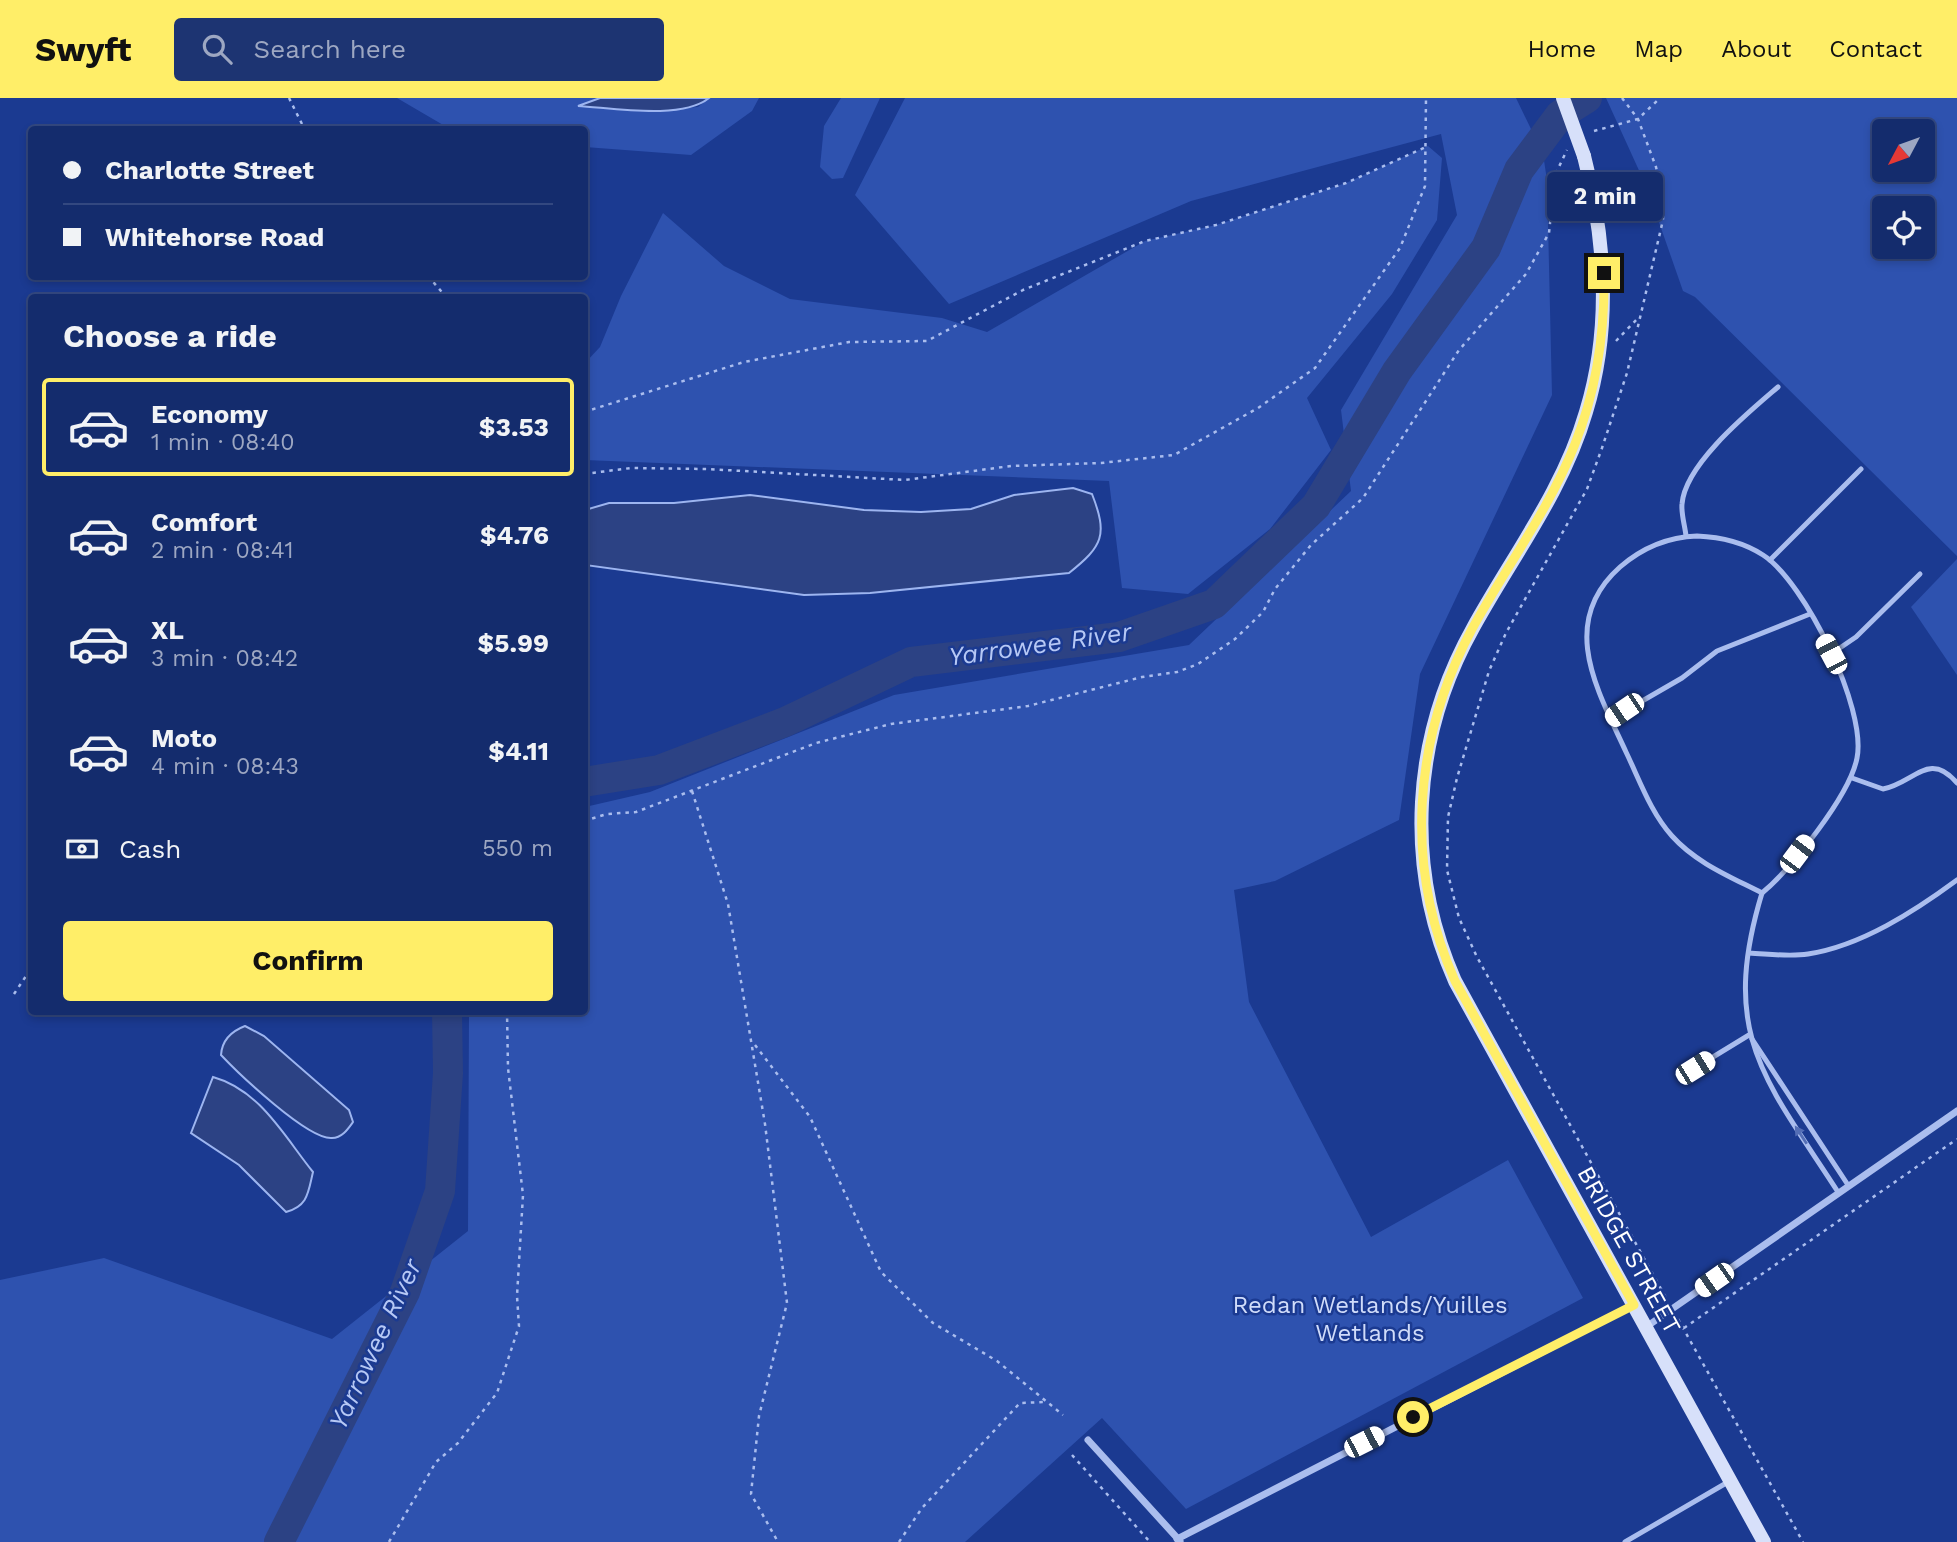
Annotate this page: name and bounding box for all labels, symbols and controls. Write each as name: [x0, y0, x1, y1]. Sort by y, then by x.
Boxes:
search box: [174, 18, 664, 81]
text: Swyft: [35, 30, 132, 69]
icon: search: [198, 30, 236, 68]
text: Search here: [254, 34, 406, 64]
text: Home: [1528, 35, 1596, 63]
text: Map: [1634, 35, 1683, 63]
text: About: [1721, 35, 1791, 63]
text: Contact: [1829, 35, 1922, 63]
north arrow: [1872, 119, 1936, 182]
map controls: [1872, 119, 1935, 259]
text: Charlotte Street: [105, 155, 314, 185]
callout: 2 min: [1546, 172, 1662, 220]
text: 2 min: [1574, 183, 1636, 210]
button: locate: [1872, 196, 1935, 259]
text: Whitehorse Road: [105, 222, 324, 252]
route end: [1588, 257, 1620, 289]
text: Choose a ride: [63, 317, 277, 355]
icon: car: [67, 396, 130, 459]
text: Economy: [151, 399, 268, 429]
text: $3.53: [479, 412, 549, 442]
text: 1 min · 08:40: [151, 429, 295, 456]
icon: car: [67, 504, 130, 567]
text: Comfort: [151, 507, 257, 537]
text: $4.76: [480, 520, 549, 550]
text: 2 min · 08:41: [151, 537, 293, 564]
icon: car: [67, 612, 130, 675]
text: XL: [151, 615, 184, 645]
water label: Yarrowee River: [947, 616, 1134, 672]
text: $5.99: [478, 628, 549, 658]
car: [1812, 631, 1851, 677]
text: 3 min · 08:42: [151, 645, 298, 672]
car: [1601, 690, 1648, 730]
icon: car: [67, 720, 130, 783]
text: Moto: [151, 723, 217, 753]
text: $4.11: [488, 736, 549, 766]
text: 4 min · 08:43: [151, 753, 299, 780]
icon: cash: [63, 830, 101, 868]
car: [1776, 831, 1819, 877]
text: Cash: [119, 834, 181, 864]
text: 550 m: [482, 835, 553, 862]
button: Confirm: [63, 921, 553, 1001]
car: [1672, 1048, 1719, 1088]
one-way arrow: [1795, 1125, 1808, 1145]
street label: BRIDGE STREET: [1571, 1161, 1687, 1339]
water label: Yarrowee River: [323, 1253, 428, 1434]
car: [1691, 1259, 1738, 1301]
park label: Redan Wetlands/Yuilles Wetlands: [1232, 1291, 1508, 1347]
route start: [1397, 1401, 1429, 1433]
car: [1341, 1423, 1388, 1461]

